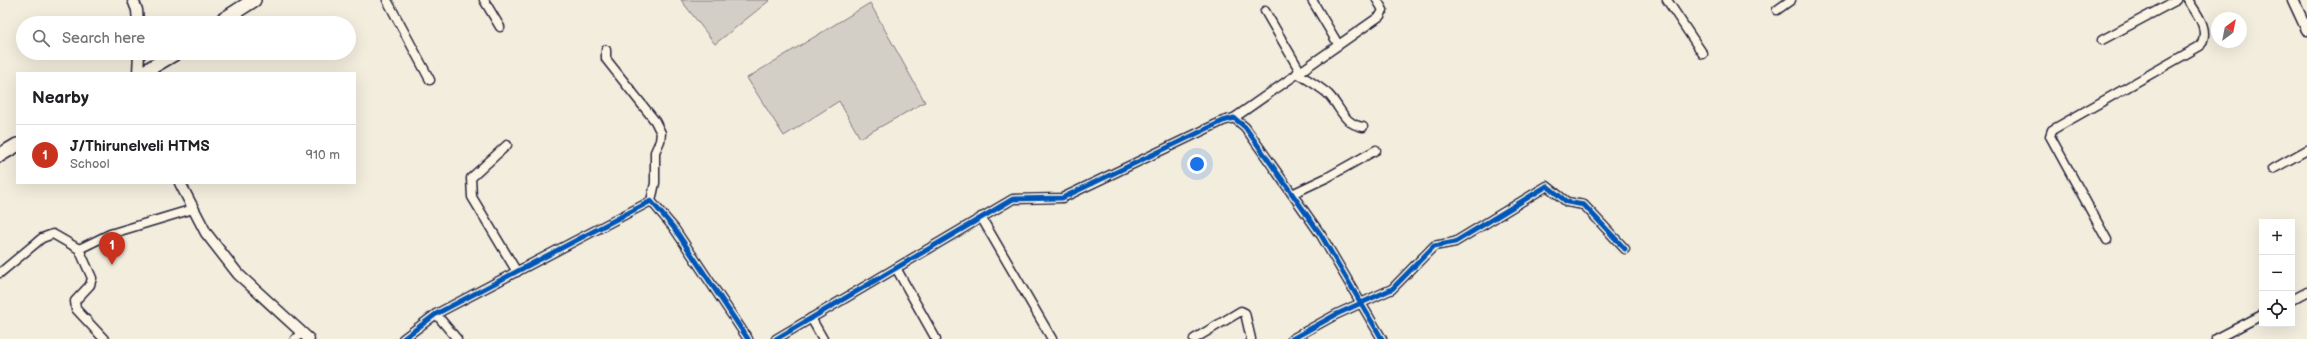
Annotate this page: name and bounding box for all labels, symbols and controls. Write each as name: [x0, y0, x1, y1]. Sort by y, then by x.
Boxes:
north arrow: [2211, 12, 2247, 48]
search box: [16, 16, 356, 60]
icon: search: [30, 27, 52, 49]
text: Search here: [62, 29, 145, 48]
text: Nearby: [32, 88, 89, 108]
text: J/Thirunelveli HTMS: [70, 137, 210, 156]
text: 1: [42, 147, 48, 163]
text: 910 m: [306, 147, 340, 163]
your location: [1187, 154, 1207, 174]
text: School: [70, 156, 110, 172]
map controls: [2259, 219, 2295, 327]
button: +: [2259, 219, 2295, 255]
pin: 1: [99, 232, 125, 265]
button: −: [2259, 255, 2295, 291]
button: locate: [2259, 291, 2295, 327]

